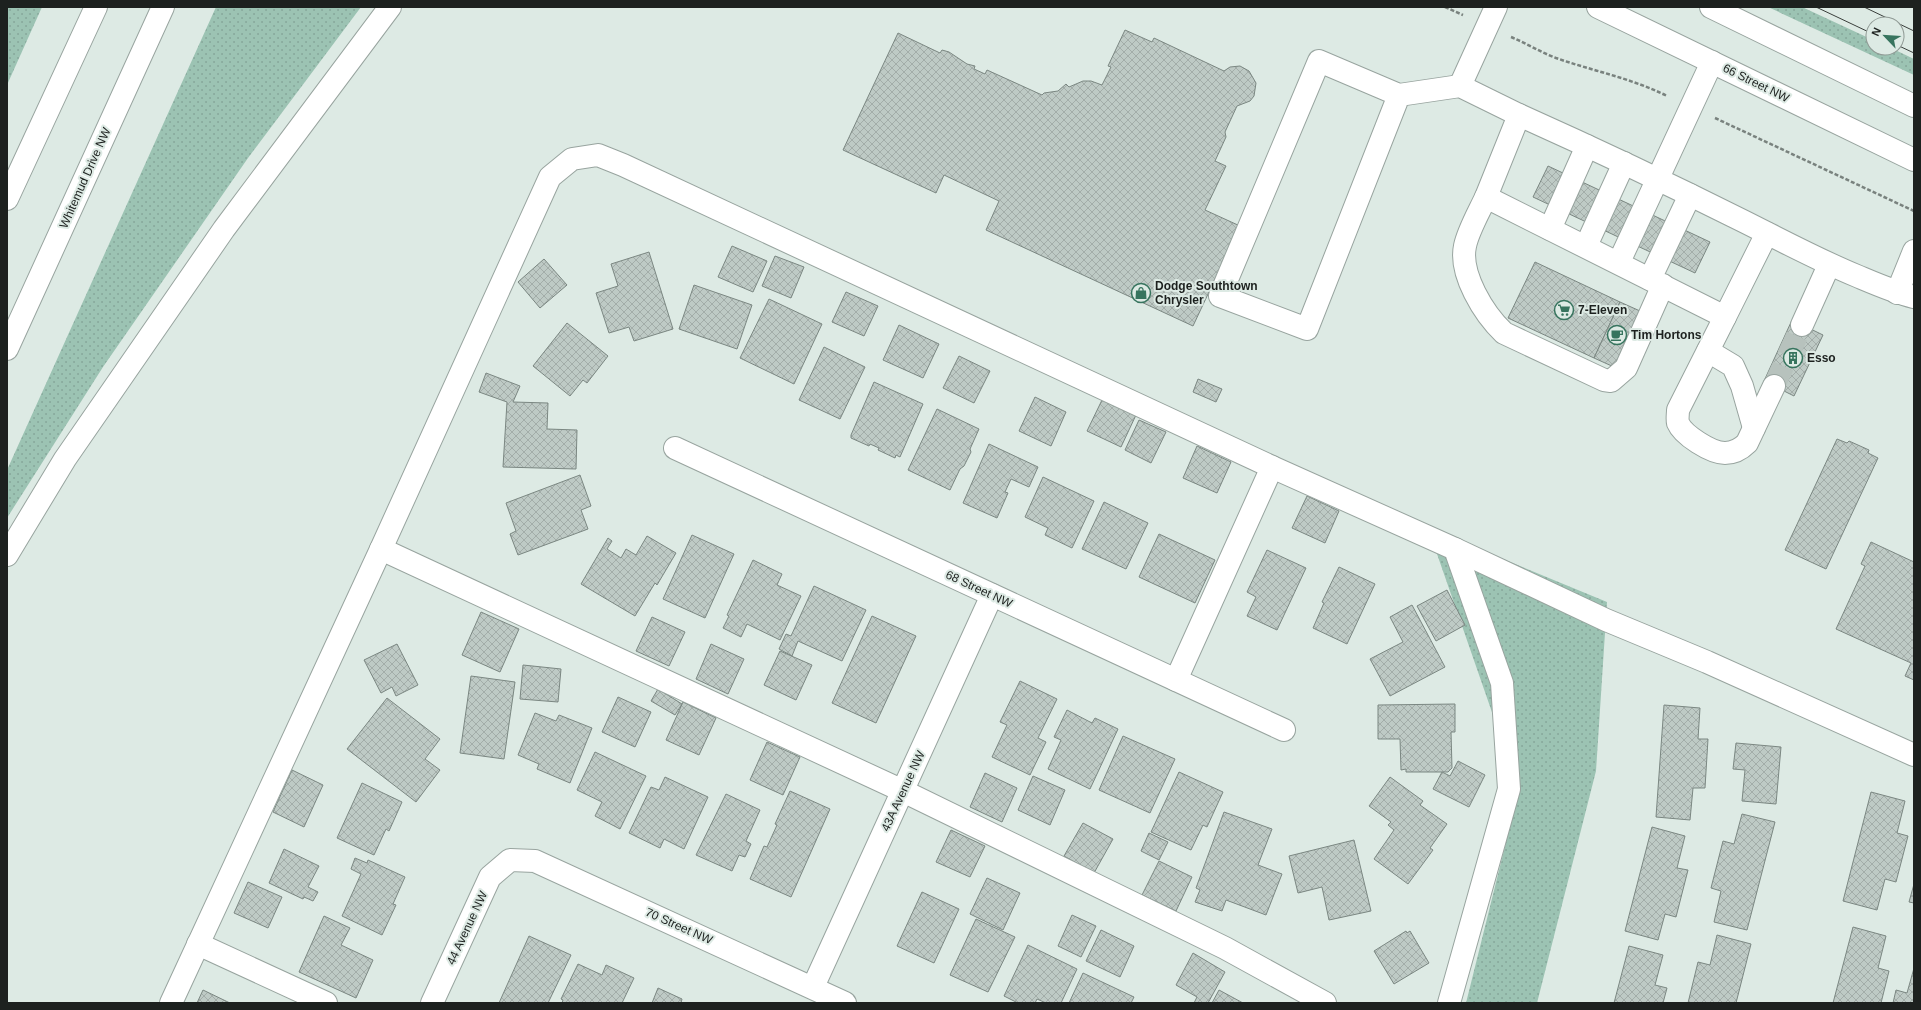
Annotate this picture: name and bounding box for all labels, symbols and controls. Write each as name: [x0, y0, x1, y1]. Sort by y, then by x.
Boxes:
north arrow: [1865, 16, 1905, 56]
text: N: [1869, 26, 1883, 38]
street label: 66 Street NW: [1721, 61, 1792, 105]
street label: Whitemud Drive NW: [57, 125, 114, 230]
place label: Dodge Southtown Chrysler: [1155, 279, 1258, 307]
shop icon: Dodge Southtown Chrysler: [1130, 282, 1152, 304]
supermarket icon: 7-Eleven: [1553, 299, 1575, 321]
place label: 7-Eleven: [1578, 303, 1627, 317]
cafe icon: Tim Hortons: [1606, 324, 1628, 346]
place label: Tim Hortons: [1631, 328, 1702, 342]
building icon: Esso: [1782, 347, 1804, 369]
place label: Esso: [1807, 351, 1836, 365]
street label: 68 Street NW: [943, 567, 1015, 611]
street label: 43A Avenue NW: [878, 748, 928, 833]
street label: 44 Avenue NW: [444, 888, 490, 967]
street label: 70 Street NW: [643, 905, 715, 947]

